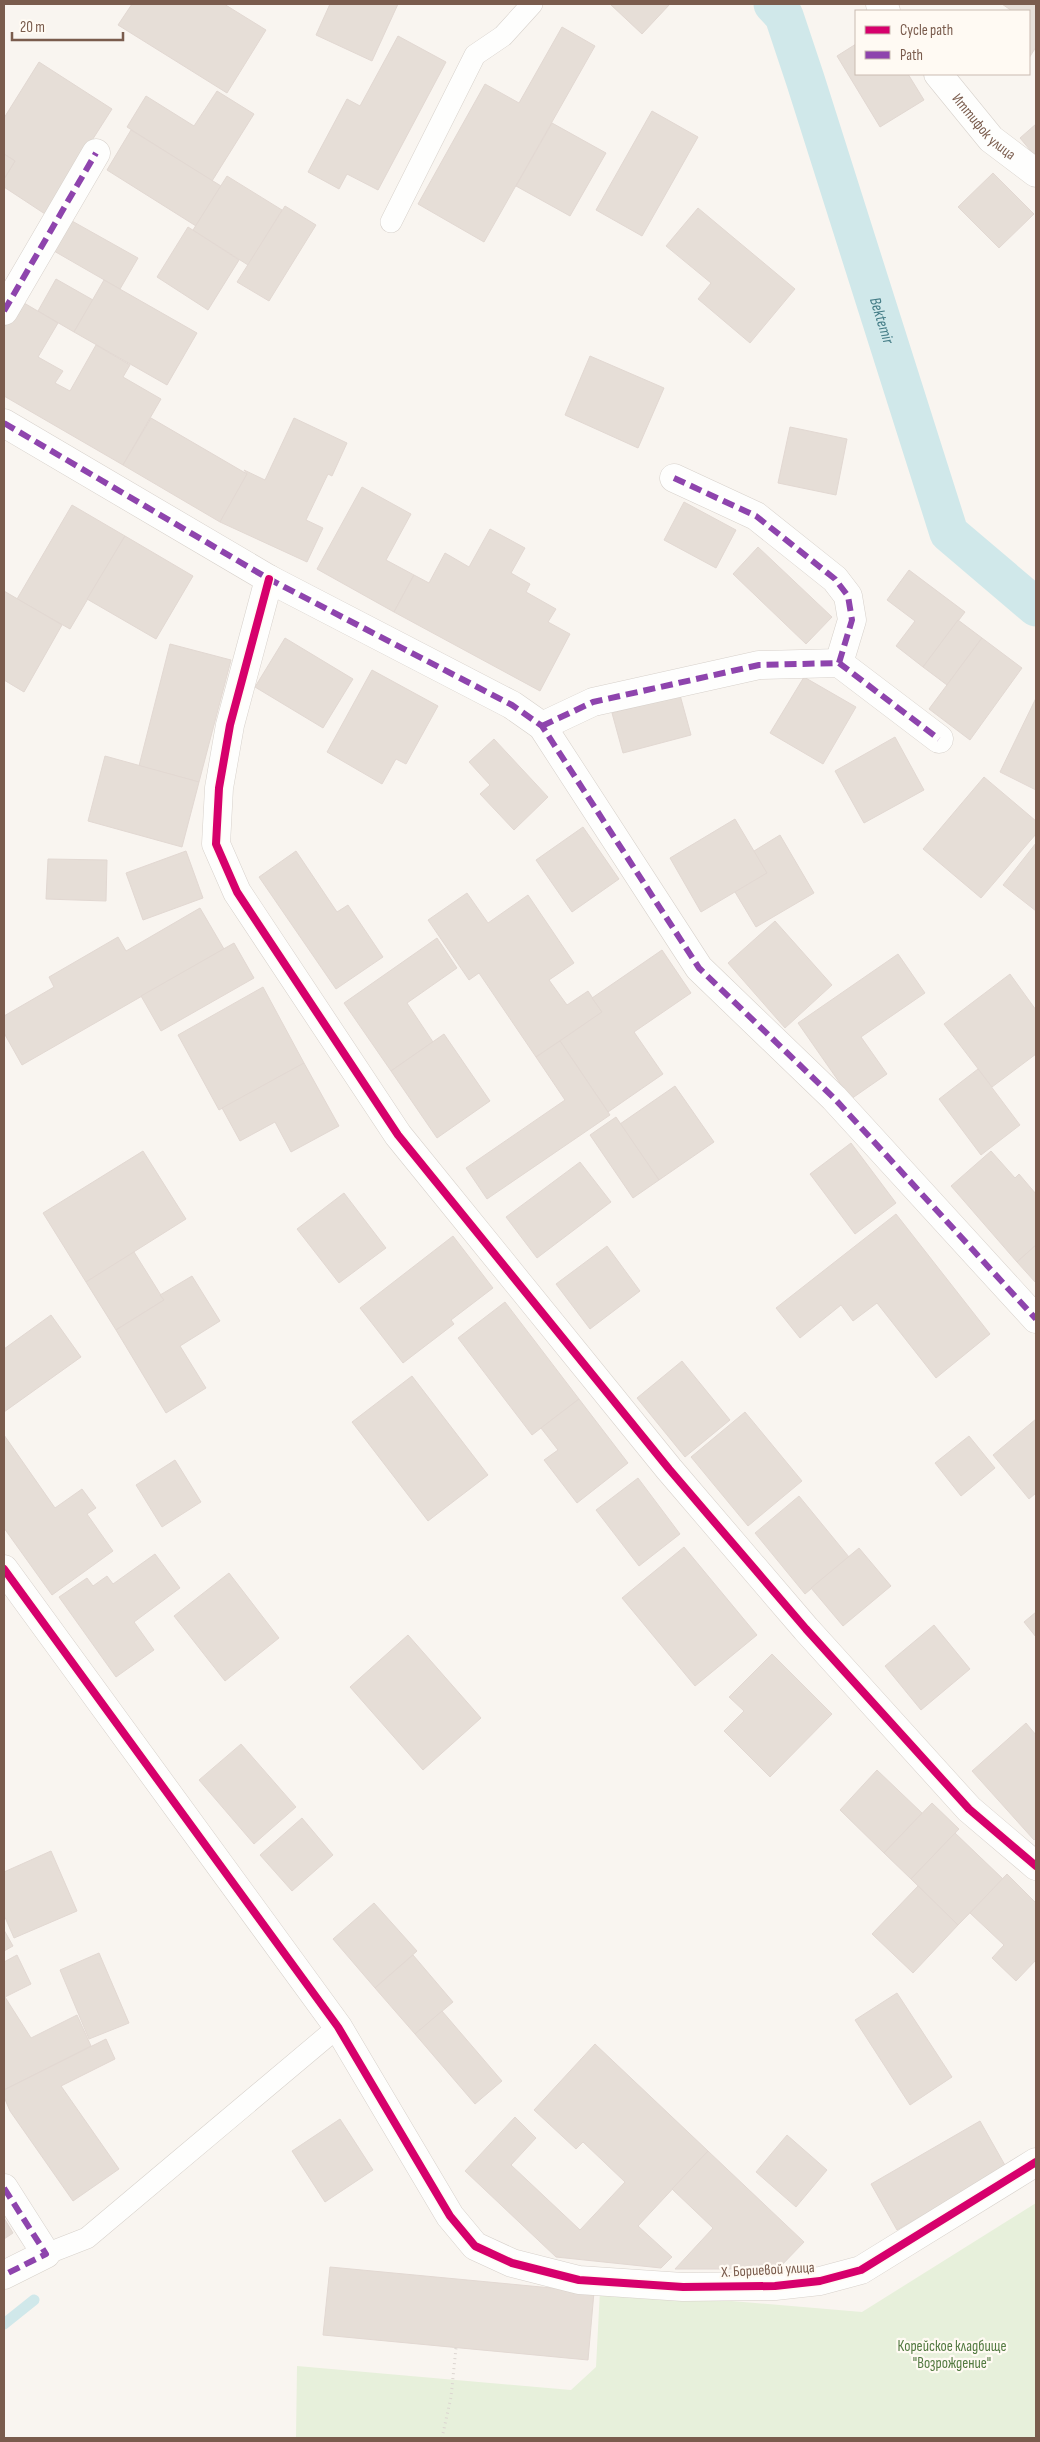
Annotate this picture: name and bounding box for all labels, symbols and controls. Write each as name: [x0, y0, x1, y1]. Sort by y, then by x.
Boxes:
scale bar: [12, 10, 124, 42]
legend: [855, 10, 1030, 75]
text: 20 m: [20, 18, 45, 37]
text: Cycle path: [900, 21, 953, 40]
text: Path: [900, 46, 923, 65]
street label: Иттифок улица: [948, 89, 1020, 164]
water label: Bektemir: [865, 295, 898, 347]
street label: Х. Бориевой улица: [720, 2258, 815, 2282]
park label: Корейское кладбище "Возрождение": [898, 2337, 1006, 2373]

